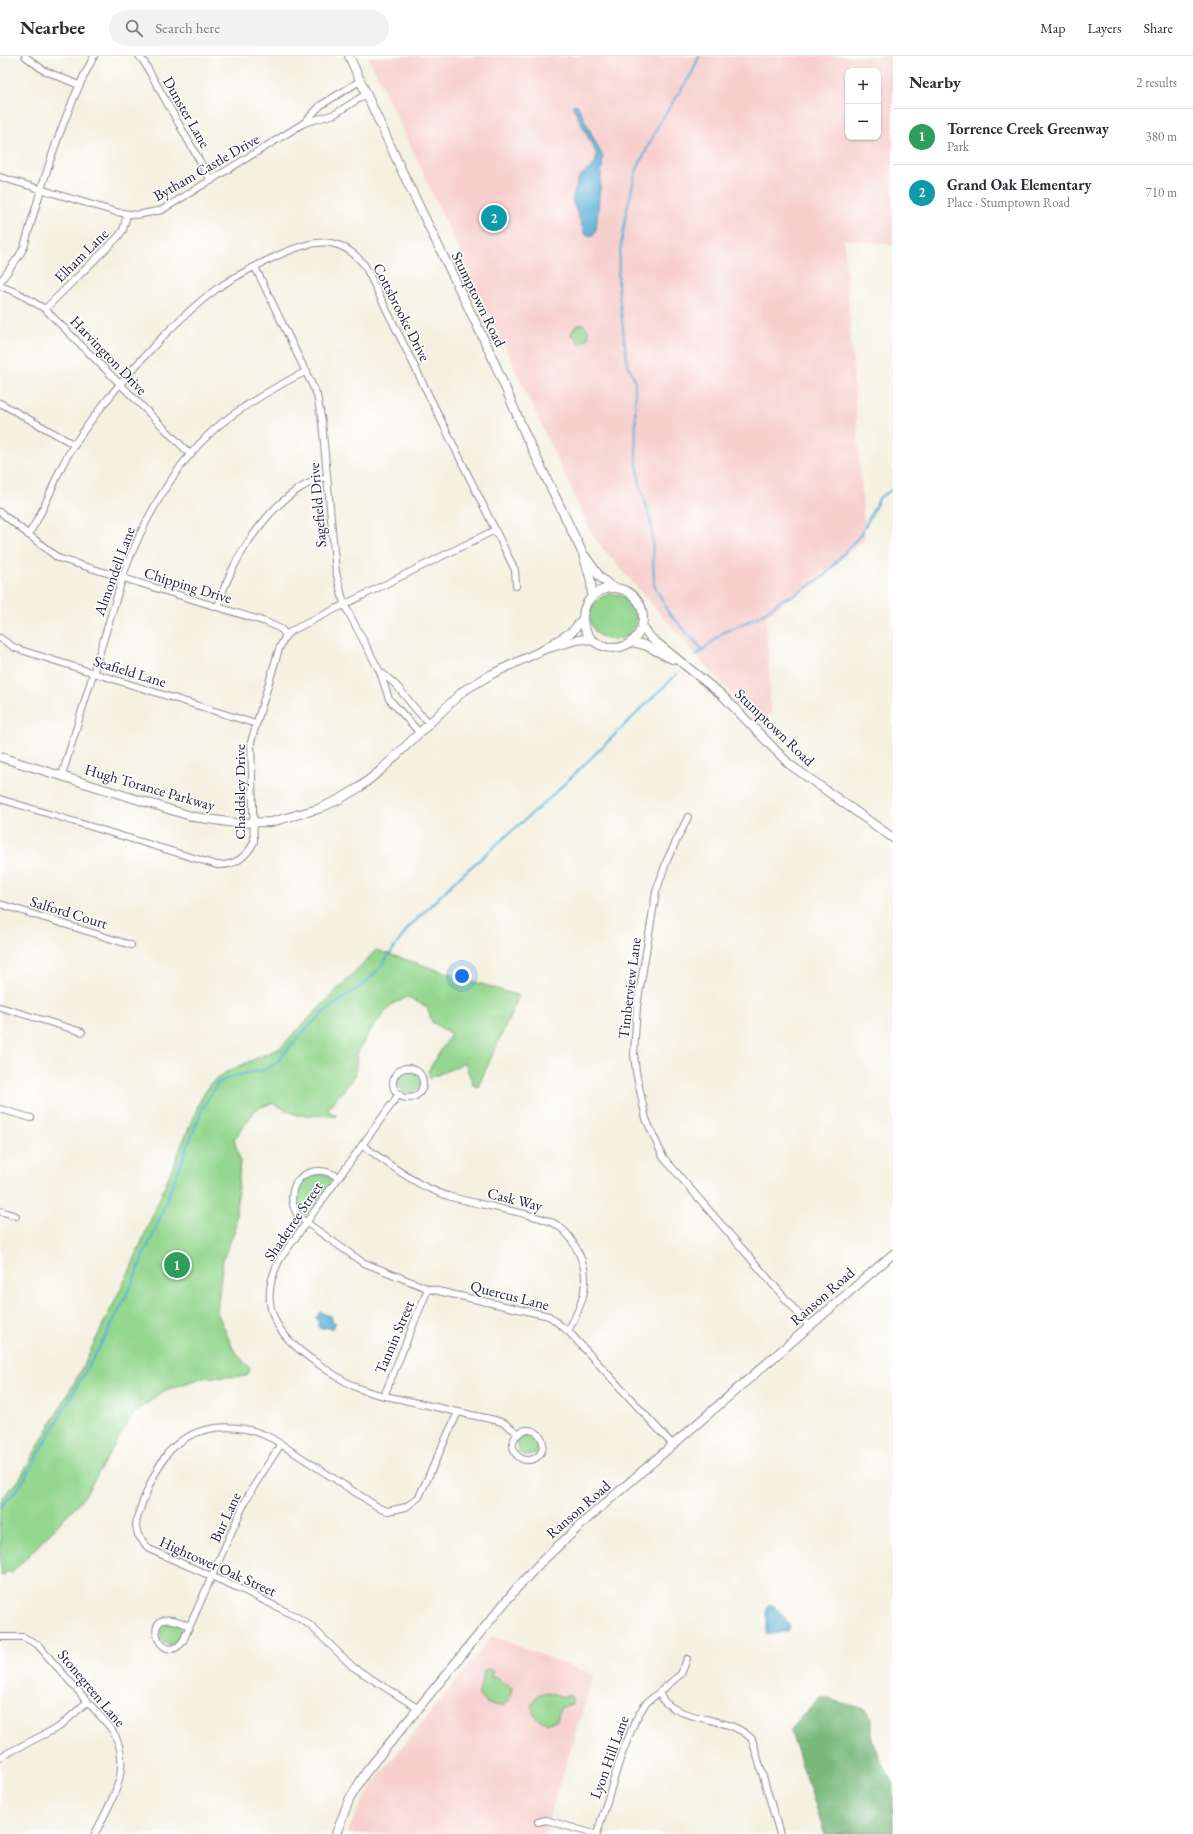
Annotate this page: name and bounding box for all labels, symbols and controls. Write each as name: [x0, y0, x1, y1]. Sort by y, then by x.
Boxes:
search box: [109, 10, 389, 46]
text: Nearbee: [20, 15, 85, 40]
icon: search: [123, 17, 145, 39]
text: Search here: [155, 18, 220, 37]
text: Map: [1040, 19, 1065, 37]
text: Layers: [1087, 19, 1122, 37]
text: Share: [1144, 19, 1173, 37]
map controls: [845, 68, 881, 140]
button: +: [845, 68, 881, 104]
text: Nearby: [909, 71, 961, 93]
street label: Dunster Lane: [159, 73, 215, 151]
text: 2 results: [1136, 74, 1177, 91]
button: −: [845, 104, 881, 140]
text: Torrence Creek Greenway: [947, 119, 1109, 138]
text: 1: [919, 128, 925, 145]
text: 380 m: [1146, 128, 1177, 145]
street label: Bytham Castle Drive: [150, 129, 262, 205]
text: Park: [947, 138, 969, 155]
text: Grand Oak Elementary: [947, 175, 1092, 194]
text: 2: [919, 184, 925, 201]
text: 710 m: [1146, 184, 1177, 201]
text: Place · Stumptown Road: [947, 194, 1070, 211]
pin: 2: [481, 203, 507, 233]
street label: Elham Lane: [50, 224, 112, 286]
street label: Stumptown Road: [448, 248, 510, 350]
street label: Cottsbrooke Drive: [369, 260, 435, 364]
street label: Harvington Drive: [66, 311, 152, 399]
street label: Sagefield Drive: [304, 462, 330, 548]
street label: Almondell Lane: [89, 524, 139, 619]
street label: Chipping Drive: [142, 563, 234, 607]
street label: Seafield Lane: [91, 651, 169, 691]
street label: Stumptown Road: [731, 684, 819, 770]
street label: Chaddsley Drive: [230, 744, 249, 840]
street label: Hugh Torance Parkway: [83, 759, 218, 815]
street label: Salford Court: [28, 891, 110, 933]
street label: Timberview Lane: [613, 936, 645, 1040]
your location: [452, 966, 472, 986]
street label: Shadetree Street: [260, 1178, 327, 1264]
street label: Cask Way: [485, 1183, 545, 1215]
pin: 1: [164, 1250, 190, 1280]
street label: Ranson Road: [786, 1263, 858, 1329]
street label: Quercus Lane: [469, 1276, 552, 1314]
street label: Tannin Street: [370, 1297, 418, 1377]
street label: Ranson Road: [542, 1476, 614, 1542]
street label: Bur Lane: [205, 1489, 245, 1545]
street label: Hightower Oak Street: [157, 1532, 280, 1600]
street label: Stonegreen Lane: [54, 1645, 130, 1731]
street label: Lyon Hill Lane: [585, 1713, 633, 1801]

